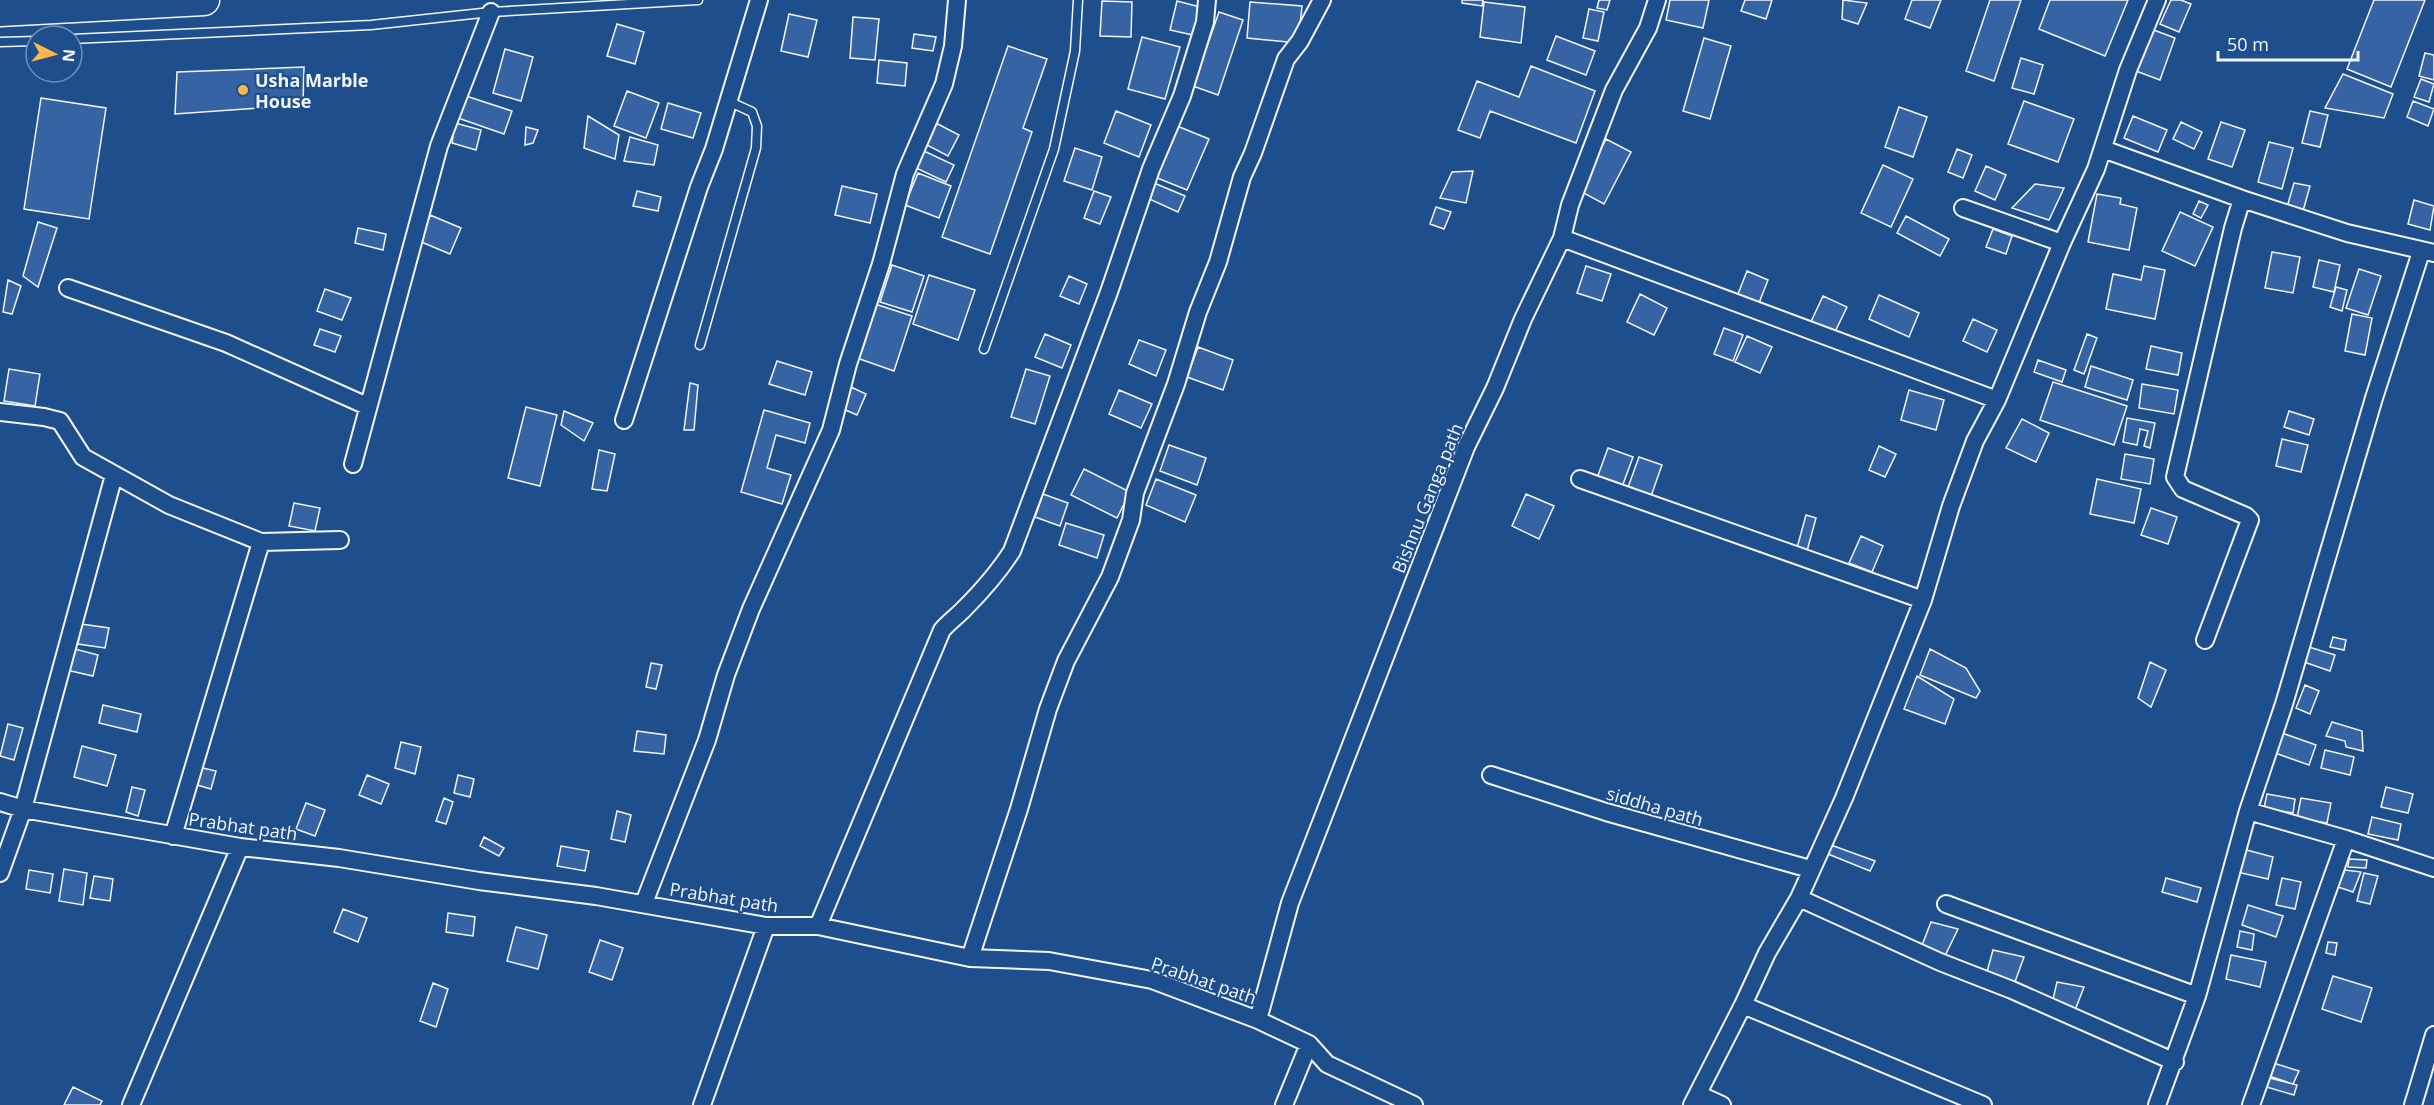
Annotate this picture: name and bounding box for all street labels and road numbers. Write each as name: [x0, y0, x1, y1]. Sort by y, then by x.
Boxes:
street label: Bishnu Ganga path: [1386, 420, 1468, 576]
street label: siddha path: [1604, 781, 1706, 831]
street label: Prabhat path: [187, 806, 299, 846]
street label: Prabhat path: [668, 877, 780, 917]
street label: Prabhat path: [1148, 951, 1260, 1009]

